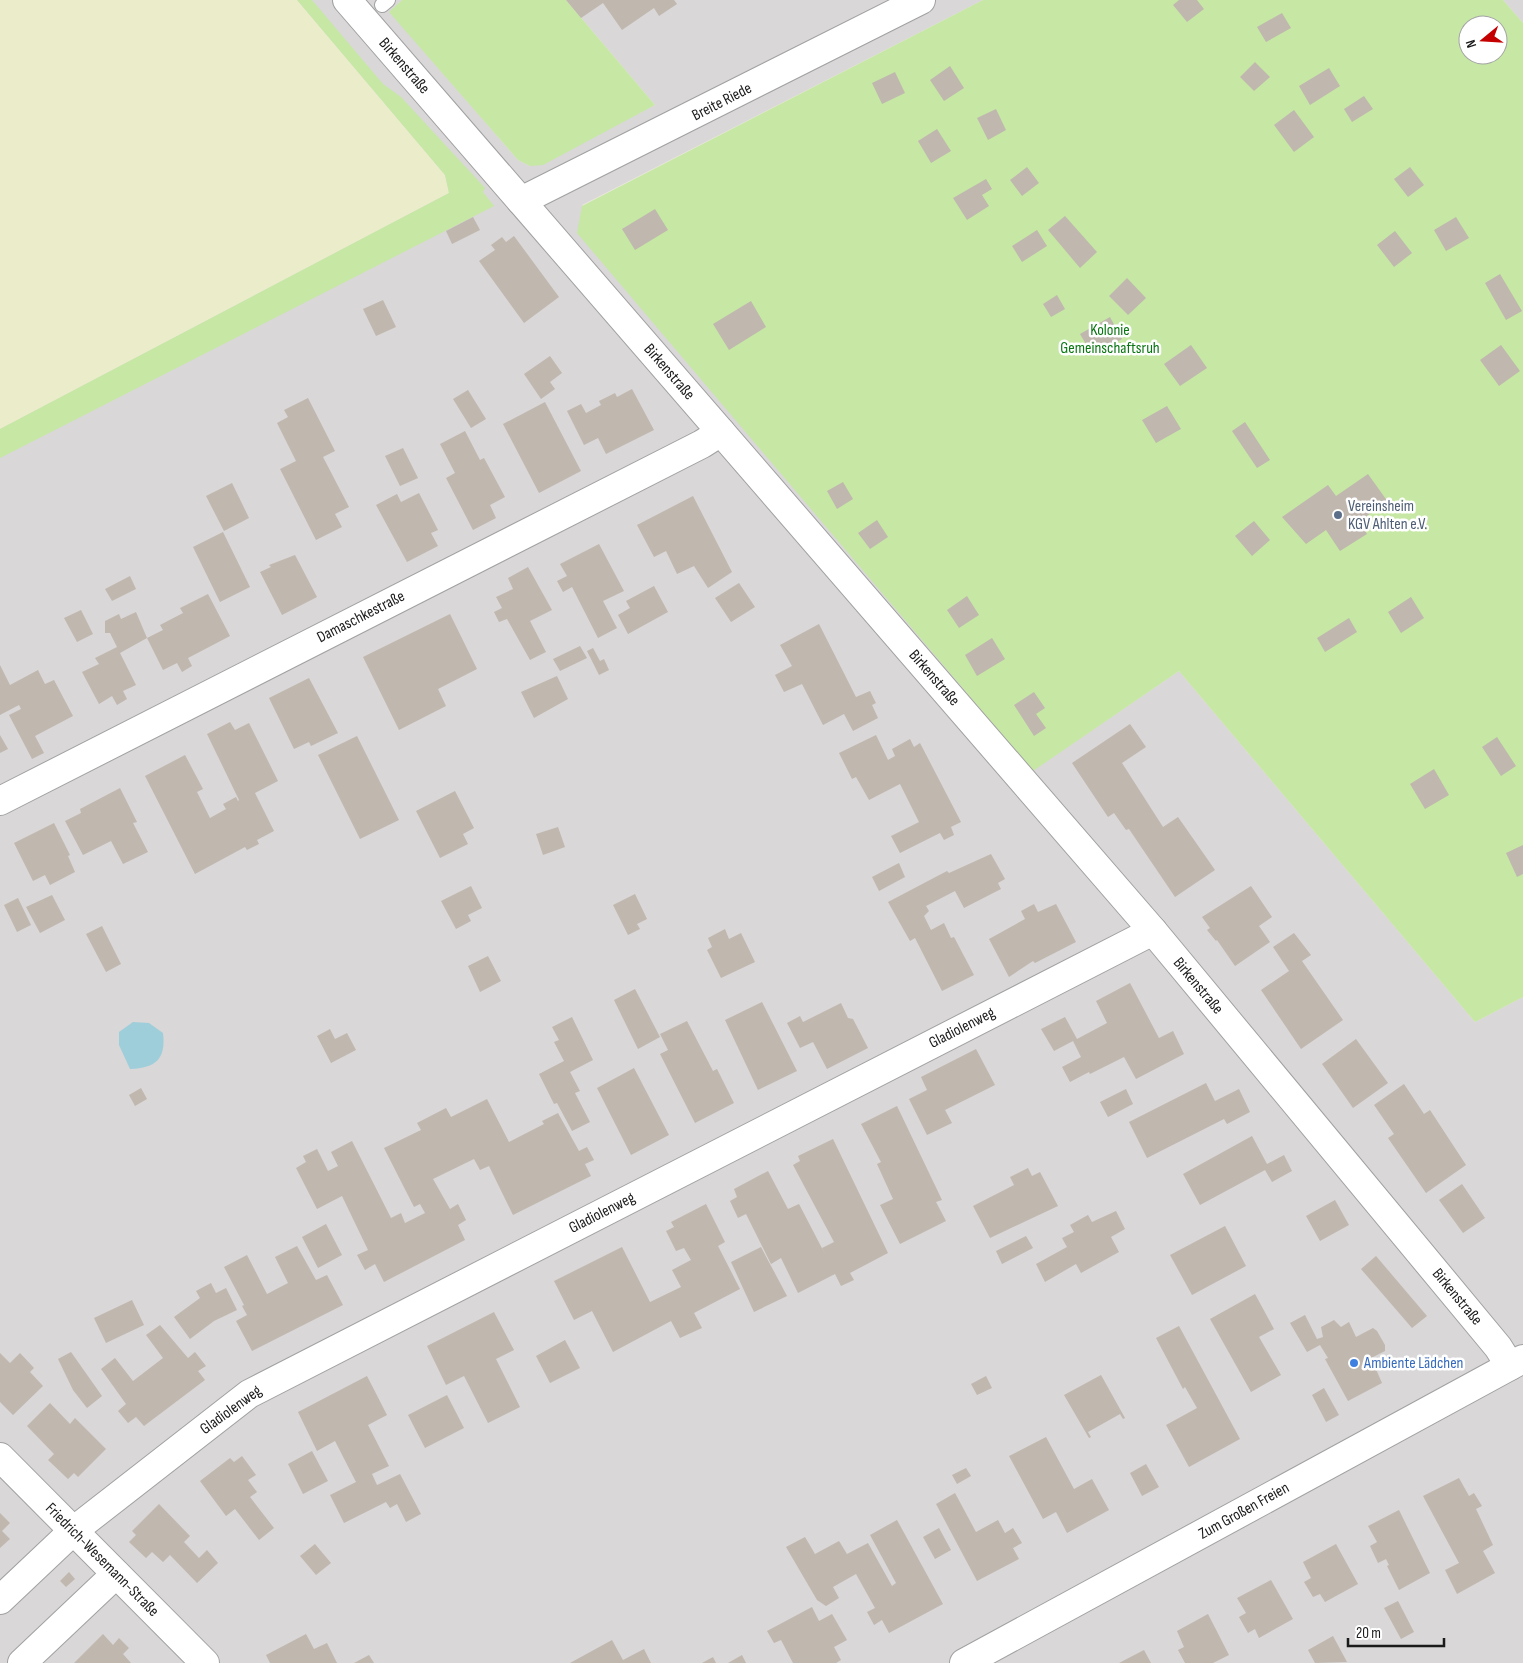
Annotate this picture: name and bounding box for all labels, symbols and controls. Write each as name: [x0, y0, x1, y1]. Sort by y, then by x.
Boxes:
north arrow: [1458, 15, 1508, 65]
street label: Birkenstraße: [374, 34, 434, 98]
text: N: [1462, 38, 1480, 50]
street label: Breite Riede: [689, 79, 755, 125]
park label: Kolonie Gemeinschaftsruh: [1060, 321, 1160, 358]
street label: Birkenstraße: [639, 340, 699, 404]
place label: Vereinsheim KGV Ahlten e.V.: [1348, 497, 1427, 534]
marker: Vereinsheim KGV Ahlten e.V.: [1332, 509, 1344, 521]
street label: Damaschkestraße: [314, 587, 408, 647]
street label: Birkenstraße: [904, 646, 964, 710]
street label: Birkenstraße: [1169, 954, 1227, 1018]
street label: Gladiolenweg: [926, 1003, 998, 1053]
street label: Gladiolenweg: [566, 1188, 638, 1238]
street label: Birkenstraße: [1428, 1265, 1486, 1329]
place label: Ambiente Lädchen: [1363, 1354, 1463, 1373]
marker: Ambiente Lädchen: [1348, 1357, 1360, 1369]
street label: Gladiolenweg: [197, 1381, 265, 1439]
street label: Zum Großen Freien: [1195, 1478, 1293, 1544]
street label: Friedrich-Wesemann-Straße: [41, 1499, 163, 1621]
scale bar: [1348, 1616, 1444, 1648]
text: 20 m: [1356, 1624, 1381, 1643]

